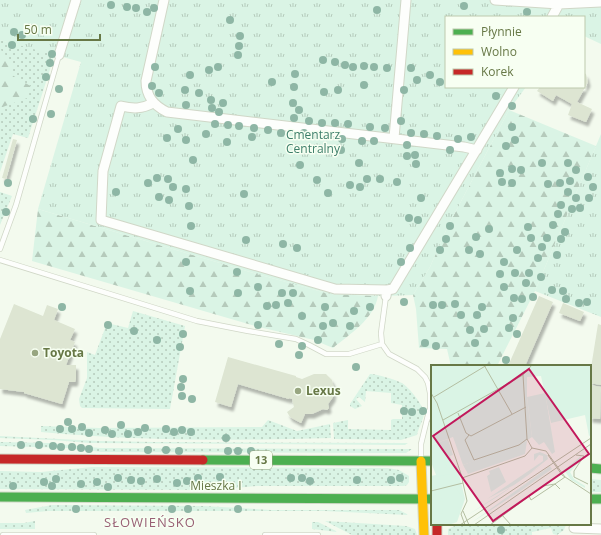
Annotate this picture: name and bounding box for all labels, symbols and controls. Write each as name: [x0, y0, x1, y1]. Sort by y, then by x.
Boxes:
scale bar: [18, 16, 100, 42]
legend: [445, 16, 585, 88]
text: 50 m: [24, 21, 52, 38]
text: Płynnie: [481, 23, 522, 40]
text: Wolno: [481, 43, 517, 60]
text: Korek: [481, 63, 514, 80]
park label: Cmentarz Centralny: [286, 126, 341, 157]
place label: Toyota: [43, 344, 84, 361]
marker: Toyota: [30, 348, 40, 358]
inset map: [431, 365, 591, 525]
place label: Lexus: [306, 382, 341, 399]
marker: Lexus: [293, 386, 303, 396]
road number: 13: [250, 451, 272, 469]
street label: Mieszka I: [190, 477, 242, 494]
district label: SŁOWIEŃSKO: [104, 513, 196, 531]

